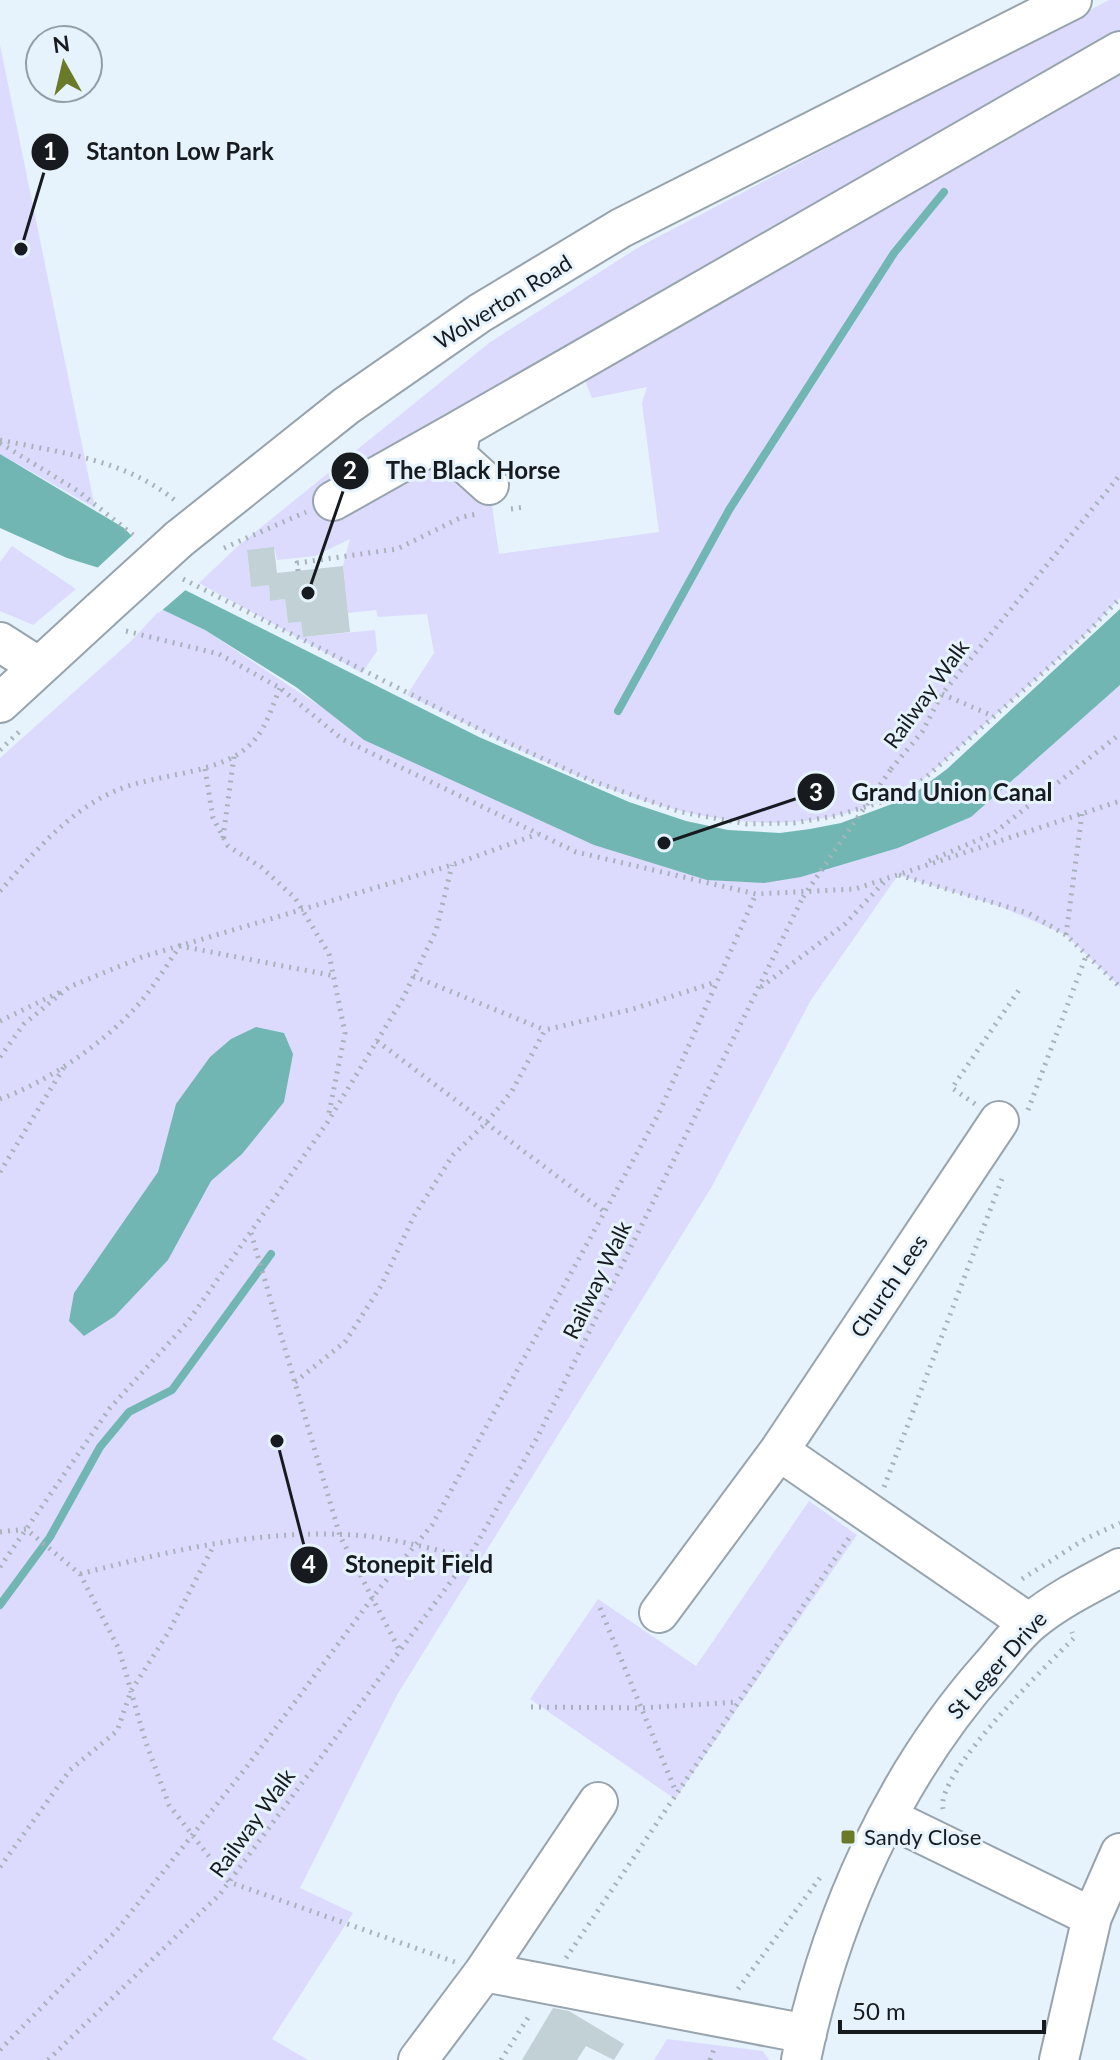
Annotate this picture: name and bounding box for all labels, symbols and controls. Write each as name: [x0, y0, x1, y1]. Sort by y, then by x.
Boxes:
north arrow: [24, 24, 104, 104]
text: N: [51, 29, 71, 58]
callout: Stanton Low Park: [30, 128, 290, 176]
text: 1: [43, 136, 57, 165]
text: Stanton Low Park: [86, 136, 274, 165]
street label: Wolverton Road: [429, 249, 576, 355]
callout: The Black Horse: [330, 447, 576, 495]
text: 2: [343, 455, 357, 484]
text: The Black Horse: [386, 455, 560, 484]
street label: Railway Walk: [877, 633, 975, 753]
callout: Grand Union Canal: [796, 768, 1069, 816]
text: 3: [809, 777, 823, 806]
text: Grand Union Canal: [851, 777, 1053, 806]
street label: Railway Walk: [556, 1216, 637, 1343]
street label: Church Lees: [844, 1229, 933, 1342]
callout: Stonepit Field: [289, 1541, 509, 1589]
text: 4: [302, 1549, 316, 1578]
text: Stonepit Field: [345, 1549, 493, 1578]
street label: St Leger Drive: [941, 1605, 1052, 1724]
street label: Railway Walk: [203, 1762, 301, 1882]
place label: Sandy Close: [864, 1823, 981, 1850]
marker: Sandy Close: [839, 1828, 857, 1846]
scale bar: [840, 1984, 1044, 2034]
text: 50 m: [852, 1996, 906, 2025]

